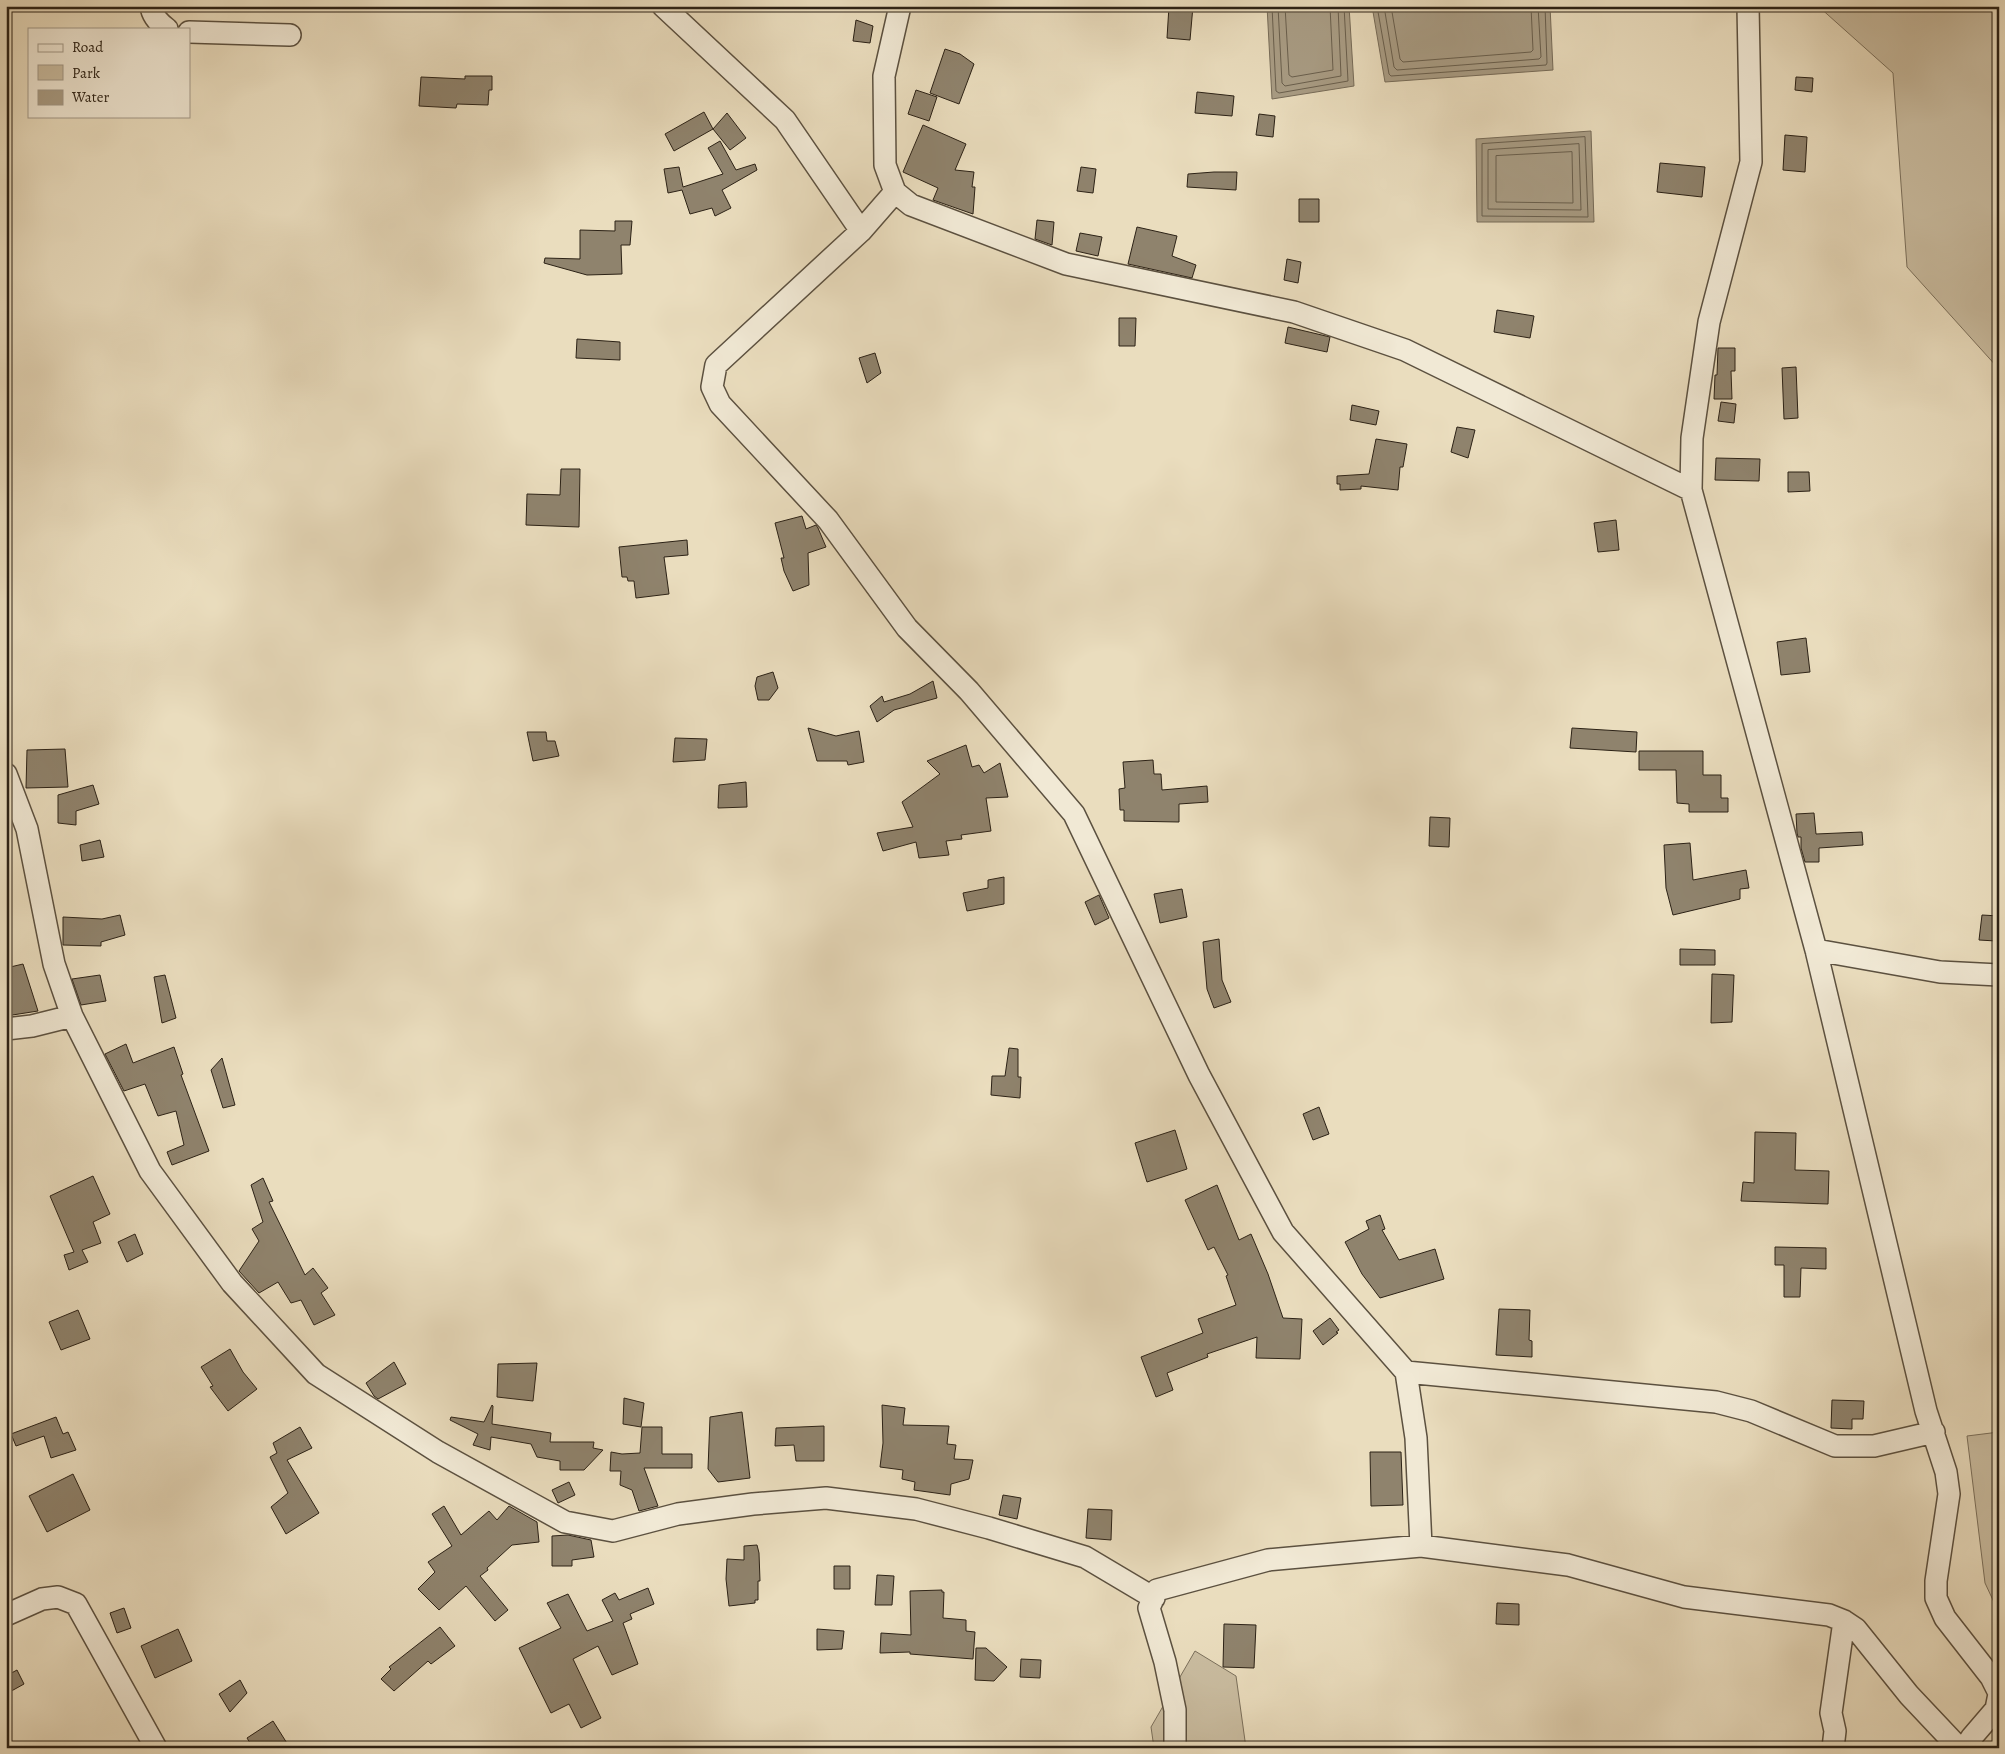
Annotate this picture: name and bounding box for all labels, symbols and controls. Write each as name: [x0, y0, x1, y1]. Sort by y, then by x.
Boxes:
legend: [28, 28, 190, 118]
text: Road: [72, 37, 104, 57]
text: Park: [72, 63, 101, 83]
text: Water: [71, 87, 109, 107]

